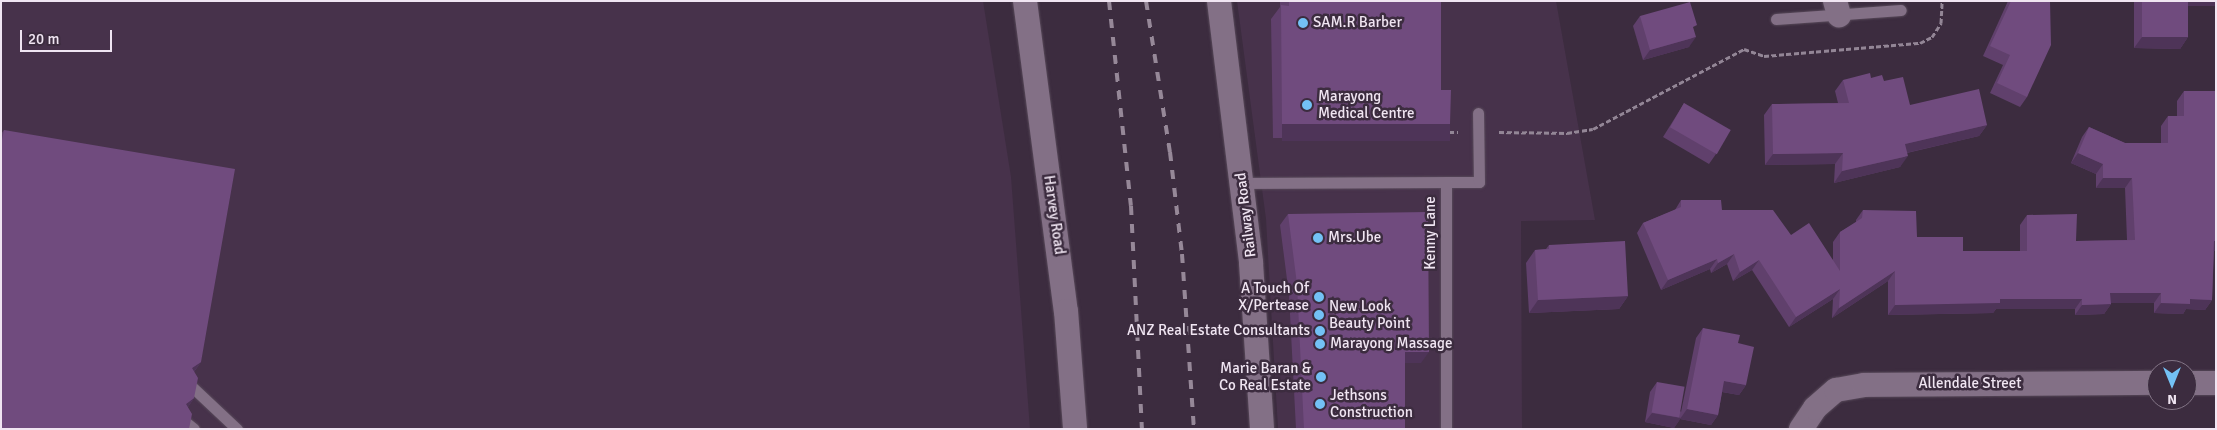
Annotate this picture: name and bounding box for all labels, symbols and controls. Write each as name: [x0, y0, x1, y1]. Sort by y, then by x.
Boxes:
place label: SAM.R Barber: [1313, 14, 1402, 32]
marker: SAM.R Barber: [1297, 17, 1309, 29]
scale bar: [22, 20, 115, 52]
text: 20 m: [28, 30, 59, 48]
place label: Marayong Medical Centre: [1318, 87, 1415, 122]
marker: Marayong Medical Centre: [1300, 98, 1314, 112]
street label: Railway Road: [1232, 172, 1260, 258]
street label: Harvey Road: [1040, 174, 1068, 256]
street label: Kenny Lane: [1422, 196, 1440, 270]
place label: Mrs.Ube: [1328, 229, 1381, 247]
marker: Mrs.Ube: [1312, 232, 1324, 244]
place label: A Touch Of X/Pertease: [1238, 279, 1309, 314]
marker: A Touch Of X/Pertease: [1313, 291, 1325, 303]
place label: New Look Beauty Point: [1329, 297, 1410, 332]
marker: New Look Beauty Point: [1313, 309, 1325, 321]
place label: ANZ Real Estate Consultants: [1127, 322, 1310, 340]
marker: ANZ Real Estate Consultants: [1314, 325, 1326, 337]
place label: Marayong Massage: [1330, 335, 1452, 353]
marker: Marayong Massage: [1314, 338, 1326, 350]
place label: Marie Baran & Co Real Estate: [1219, 359, 1311, 394]
north arrow: [2147, 360, 2197, 410]
marker: Marie Baran & Co Real Estate: [1315, 371, 1327, 383]
street label: Allendale Street: [1919, 375, 2021, 393]
place label: Jethsons Construction: [1330, 386, 1413, 421]
text: N: [2167, 391, 2177, 408]
marker: Jethsons Construction: [1314, 398, 1326, 410]

